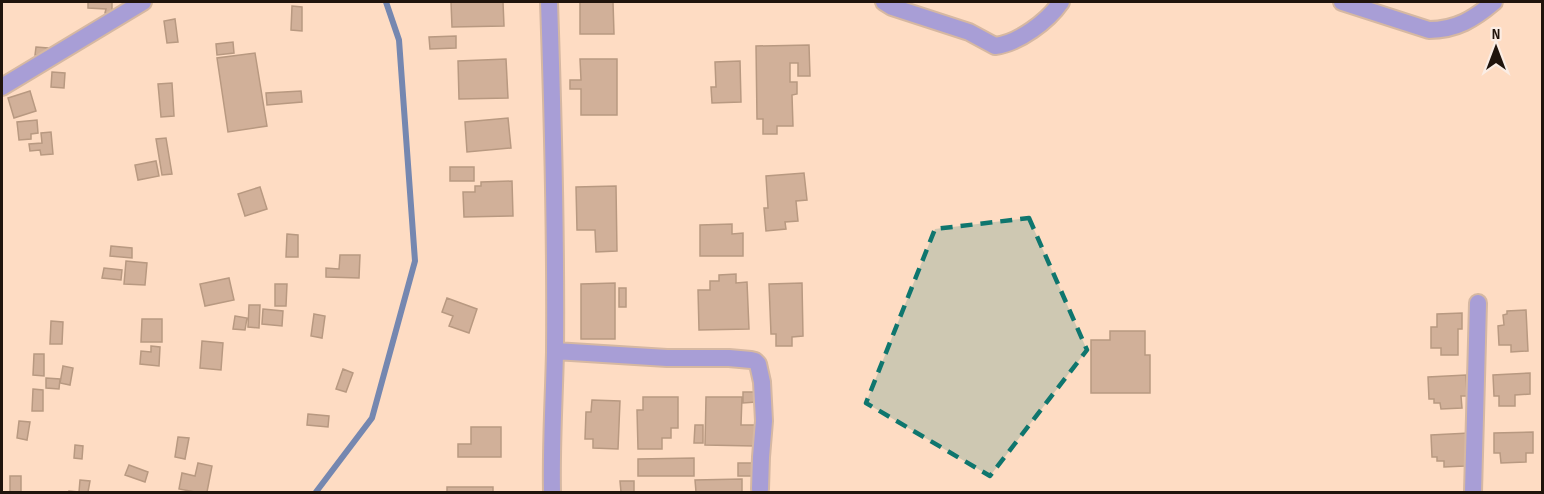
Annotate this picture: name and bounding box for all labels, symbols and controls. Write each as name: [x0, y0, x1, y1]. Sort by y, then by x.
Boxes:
north arrow: [1466, 18, 1526, 78]
text: N: [1492, 25, 1500, 44]

